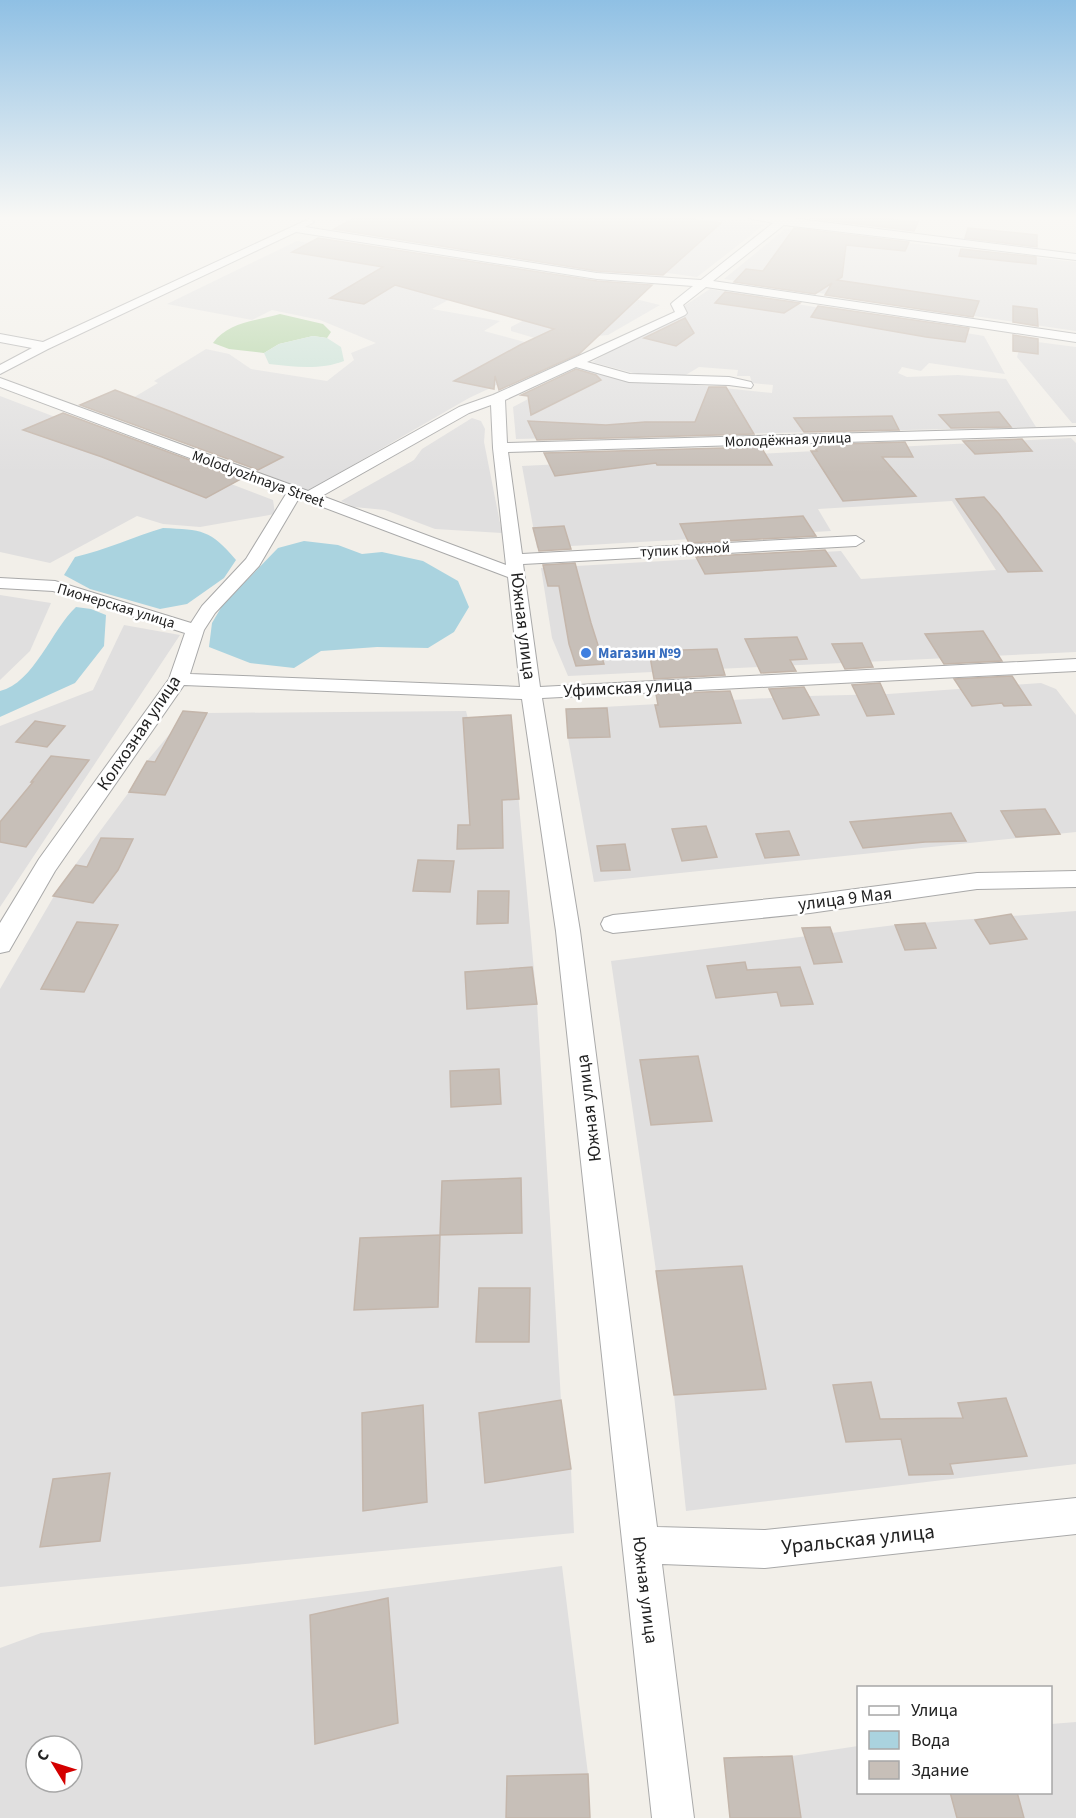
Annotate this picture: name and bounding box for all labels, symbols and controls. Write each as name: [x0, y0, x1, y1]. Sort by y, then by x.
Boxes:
street label: Молодёжная улица: [724, 427, 852, 453]
street label: Molodyozhnaya Street: [189, 445, 327, 513]
street label: тупик Южной: [639, 537, 731, 563]
street label: Южная улица: [504, 571, 542, 681]
street label: Пионерская улица: [54, 578, 178, 634]
place label: Магазин №9: [598, 643, 681, 664]
marker: Магазин №9: [579, 646, 593, 660]
street label: Колхозная улица: [91, 670, 187, 796]
street label: Уфимская улица: [563, 672, 693, 704]
street label: улица 9 Мая: [796, 881, 894, 917]
street label: Южная улица: [570, 1053, 608, 1163]
street label: Уральская улица: [780, 1516, 936, 1562]
street label: Южная улица: [626, 1535, 664, 1645]
legend: [857, 1686, 1052, 1794]
text: Улица: [911, 1698, 958, 1723]
text: Вода: [911, 1728, 950, 1753]
north arrow: [24, 1734, 84, 1794]
text: С: [31, 1745, 55, 1766]
text: Здание: [911, 1758, 969, 1783]

